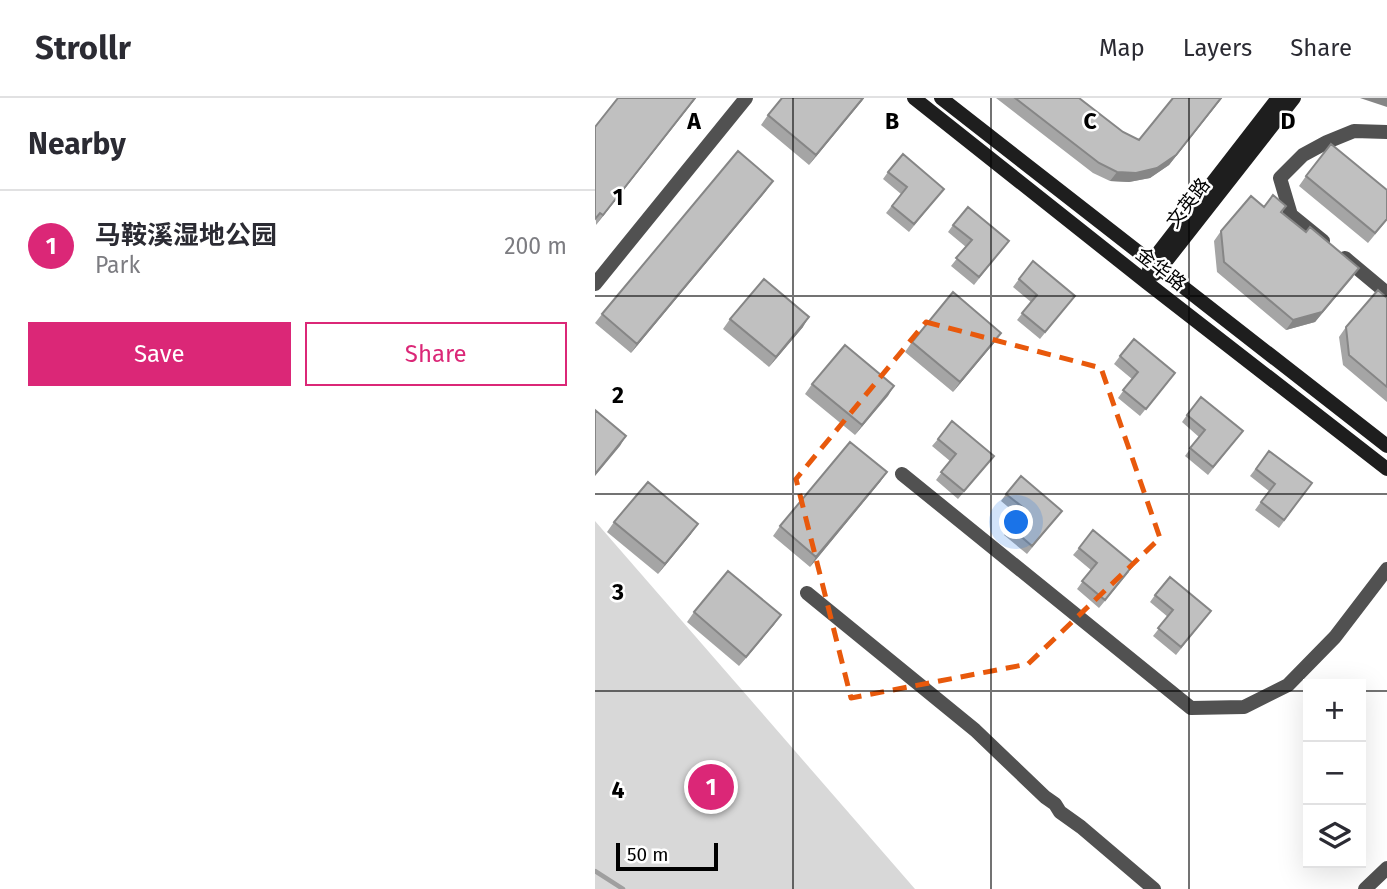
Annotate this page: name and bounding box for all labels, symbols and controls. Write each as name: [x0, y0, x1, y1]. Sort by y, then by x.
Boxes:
text: Strollr: [35, 28, 131, 68]
text: Map: [1099, 34, 1145, 62]
text: Layers: [1183, 34, 1252, 62]
text: Share: [1290, 34, 1352, 62]
text: A: [686, 107, 701, 135]
text: B: [885, 107, 899, 135]
text: C: [1083, 107, 1097, 135]
text: D: [1281, 107, 1296, 135]
text: Nearby: [28, 126, 126, 162]
street label: 文英路: [1161, 173, 1215, 233]
text: 1: [613, 183, 623, 211]
text: 马鞍溪湿地公园: [95, 220, 277, 251]
text: 1: [46, 232, 56, 260]
text: 200 m: [504, 232, 567, 260]
street label: 金华路: [1131, 242, 1191, 296]
text: Park: [95, 251, 140, 279]
button: Save: [28, 322, 291, 386]
button: Share: [305, 322, 567, 386]
text: 2: [612, 381, 624, 409]
your location: [999, 505, 1033, 539]
text: 3: [611, 578, 624, 606]
map controls: [1303, 679, 1366, 868]
button: +: [1303, 679, 1366, 742]
button: −: [1303, 742, 1366, 805]
pin: 1: [688, 761, 734, 813]
text: 4: [612, 776, 625, 804]
button: layers: [1303, 805, 1366, 868]
scale bar: [616, 840, 717, 872]
text: 50 m: [627, 843, 668, 866]

